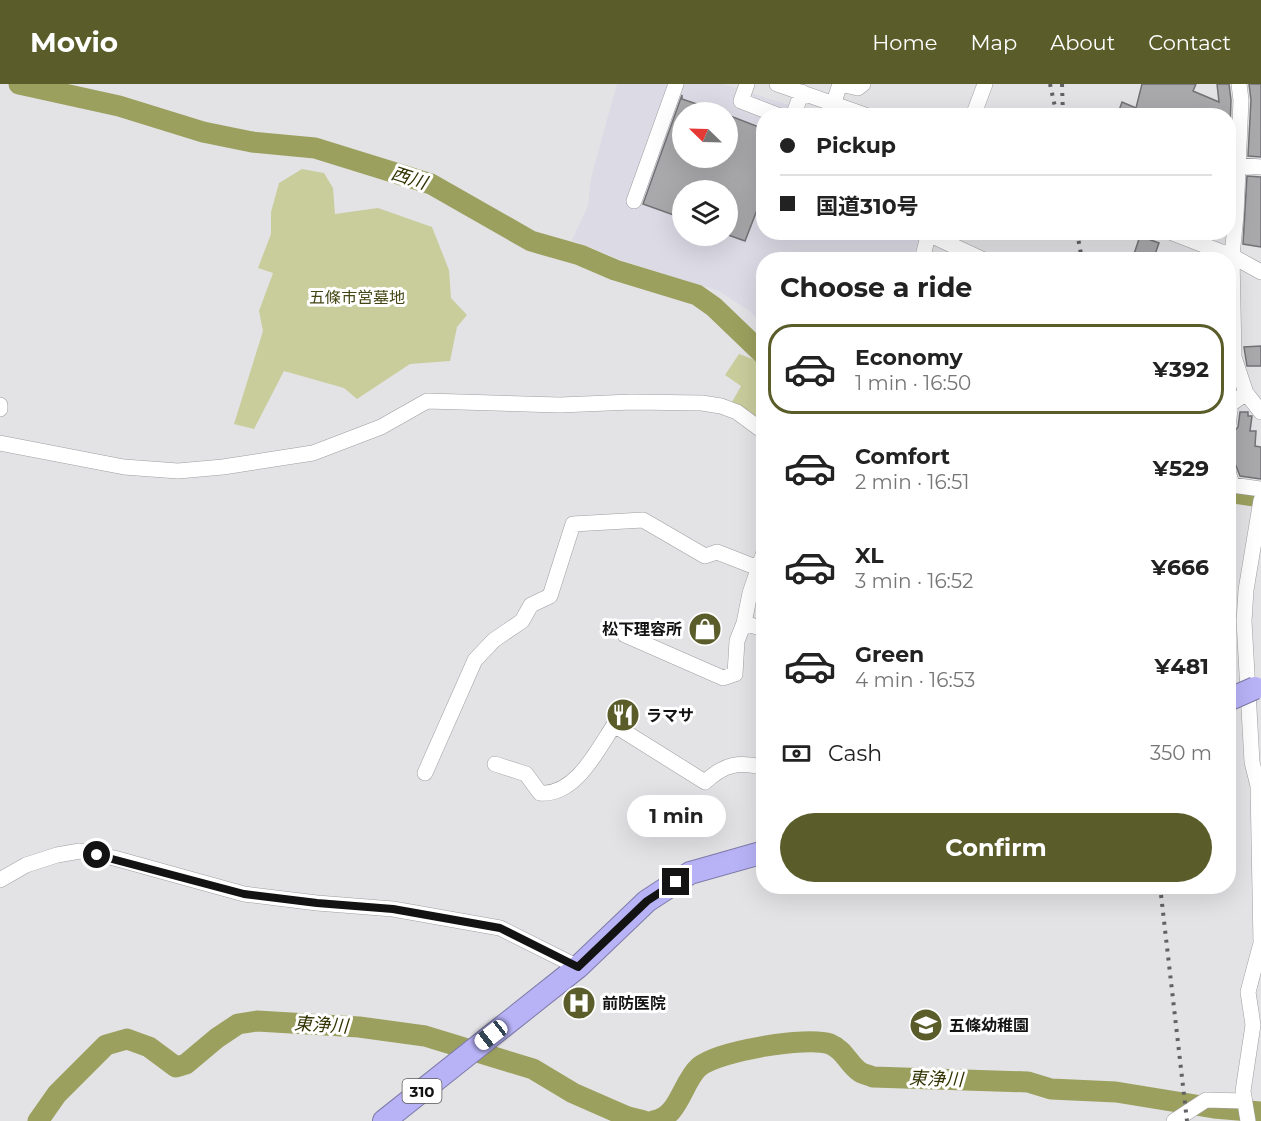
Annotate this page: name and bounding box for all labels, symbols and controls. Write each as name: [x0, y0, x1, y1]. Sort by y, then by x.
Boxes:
text: Movio: [30, 25, 118, 59]
text: Home: [872, 30, 937, 55]
text: Map: [970, 30, 1017, 55]
text: About: [1050, 30, 1115, 55]
text: Contact: [1148, 30, 1231, 55]
north arrow: [672, 102, 738, 168]
map controls: [672, 102, 738, 246]
text: Pickup: [816, 132, 896, 159]
water label: 西川: [388, 162, 431, 195]
button: layers: [672, 180, 738, 246]
text: 国道310号: [816, 193, 919, 220]
text: Choose a ride: [780, 271, 972, 304]
park label: 五條市営墓地: [309, 288, 405, 307]
icon: car: [783, 342, 837, 396]
text: Economy: [855, 344, 963, 371]
text: ¥392: [1153, 356, 1209, 383]
text: 1 min · 16:50: [855, 371, 971, 395]
icon: car: [783, 441, 837, 495]
text: Comfort: [855, 443, 950, 470]
text: ¥529: [1153, 455, 1209, 482]
text: 2 min · 16:51: [855, 470, 969, 494]
icon: car: [783, 540, 837, 594]
text: XL: [855, 542, 884, 569]
text: ¥666: [1151, 554, 1209, 581]
text: 3 min · 16:52: [855, 569, 973, 593]
shop icon: 松下理容所: [687, 611, 723, 647]
place label: 松下理容所: [602, 620, 682, 639]
icon: car: [783, 639, 837, 693]
text: Green: [855, 641, 924, 668]
text: ¥481: [1155, 653, 1209, 680]
text: 4 min · 16:53: [855, 668, 975, 692]
restaurant icon: ラマサ: [605, 697, 641, 733]
place label: ラマサ: [646, 706, 694, 725]
icon: cash: [780, 737, 813, 770]
text: Cash: [828, 740, 882, 767]
text: 350 m: [1150, 741, 1212, 765]
callout: 1 min: [626, 795, 726, 837]
text: 1 min: [649, 804, 704, 828]
button: Confirm: [780, 813, 1212, 882]
route start: [83, 841, 110, 868]
route end: [662, 868, 689, 895]
hospital icon: 前防医院: [561, 985, 597, 1021]
place label: 前防医院: [602, 994, 666, 1013]
school or university icon: 五條幼稚園: [908, 1007, 944, 1043]
water label: 東浄川: [293, 1013, 351, 1038]
place label: 五條幼稚園: [949, 1016, 1029, 1035]
car: [471, 1017, 511, 1053]
water label: 東浄川: [909, 1067, 965, 1091]
road number: 310: [402, 1079, 442, 1103]

